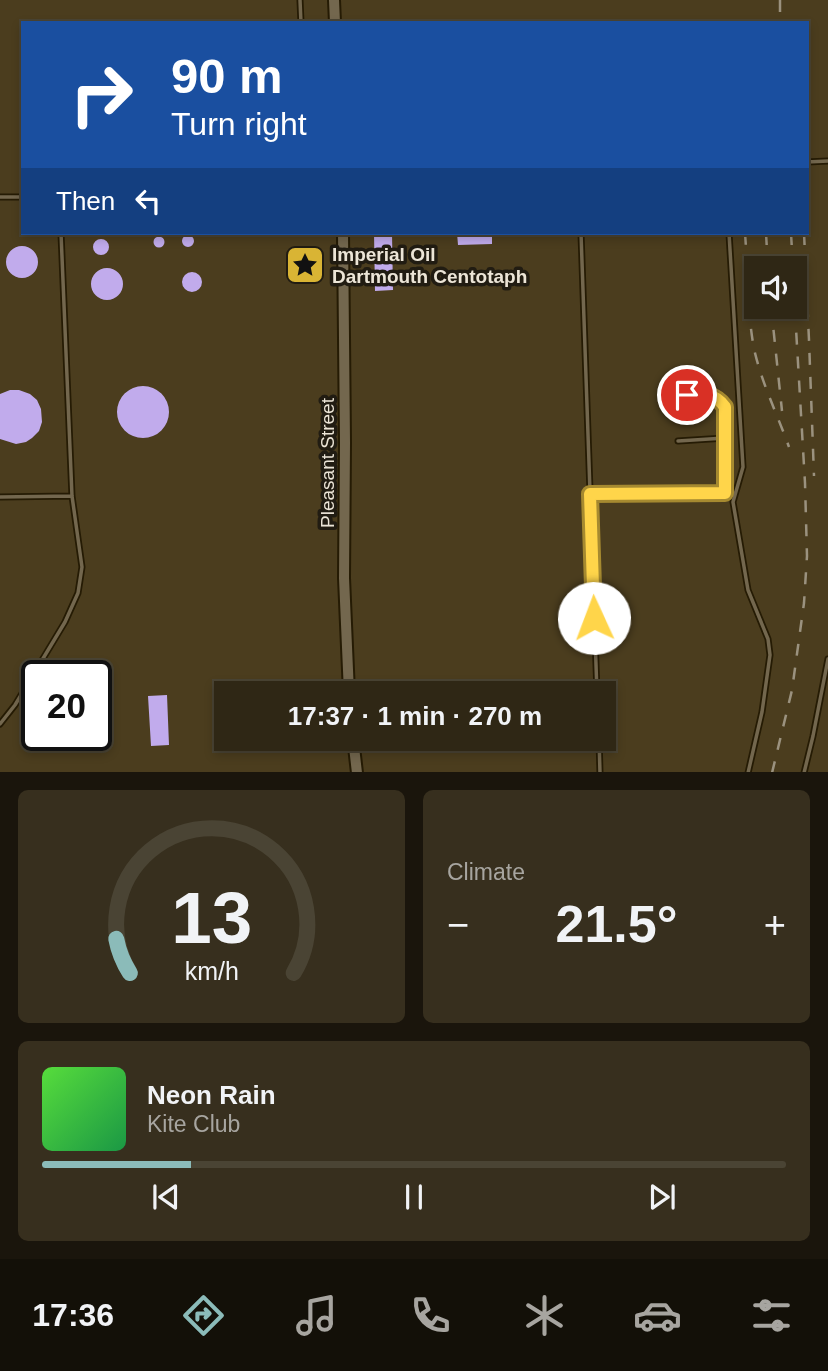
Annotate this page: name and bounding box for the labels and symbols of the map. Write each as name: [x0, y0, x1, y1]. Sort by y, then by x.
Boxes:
place icon: Imperial Oil Dartmouth Centotaph: [284, 244, 326, 286]
place label: Imperial Oil Dartmouth Centotaph: [332, 244, 527, 287]
pin: [657, 365, 717, 425]
street label: Pleasant Street: [317, 397, 338, 528]
position arrow: [557, 581, 631, 655]
speed limit sign: 20: [21, 660, 112, 751]

